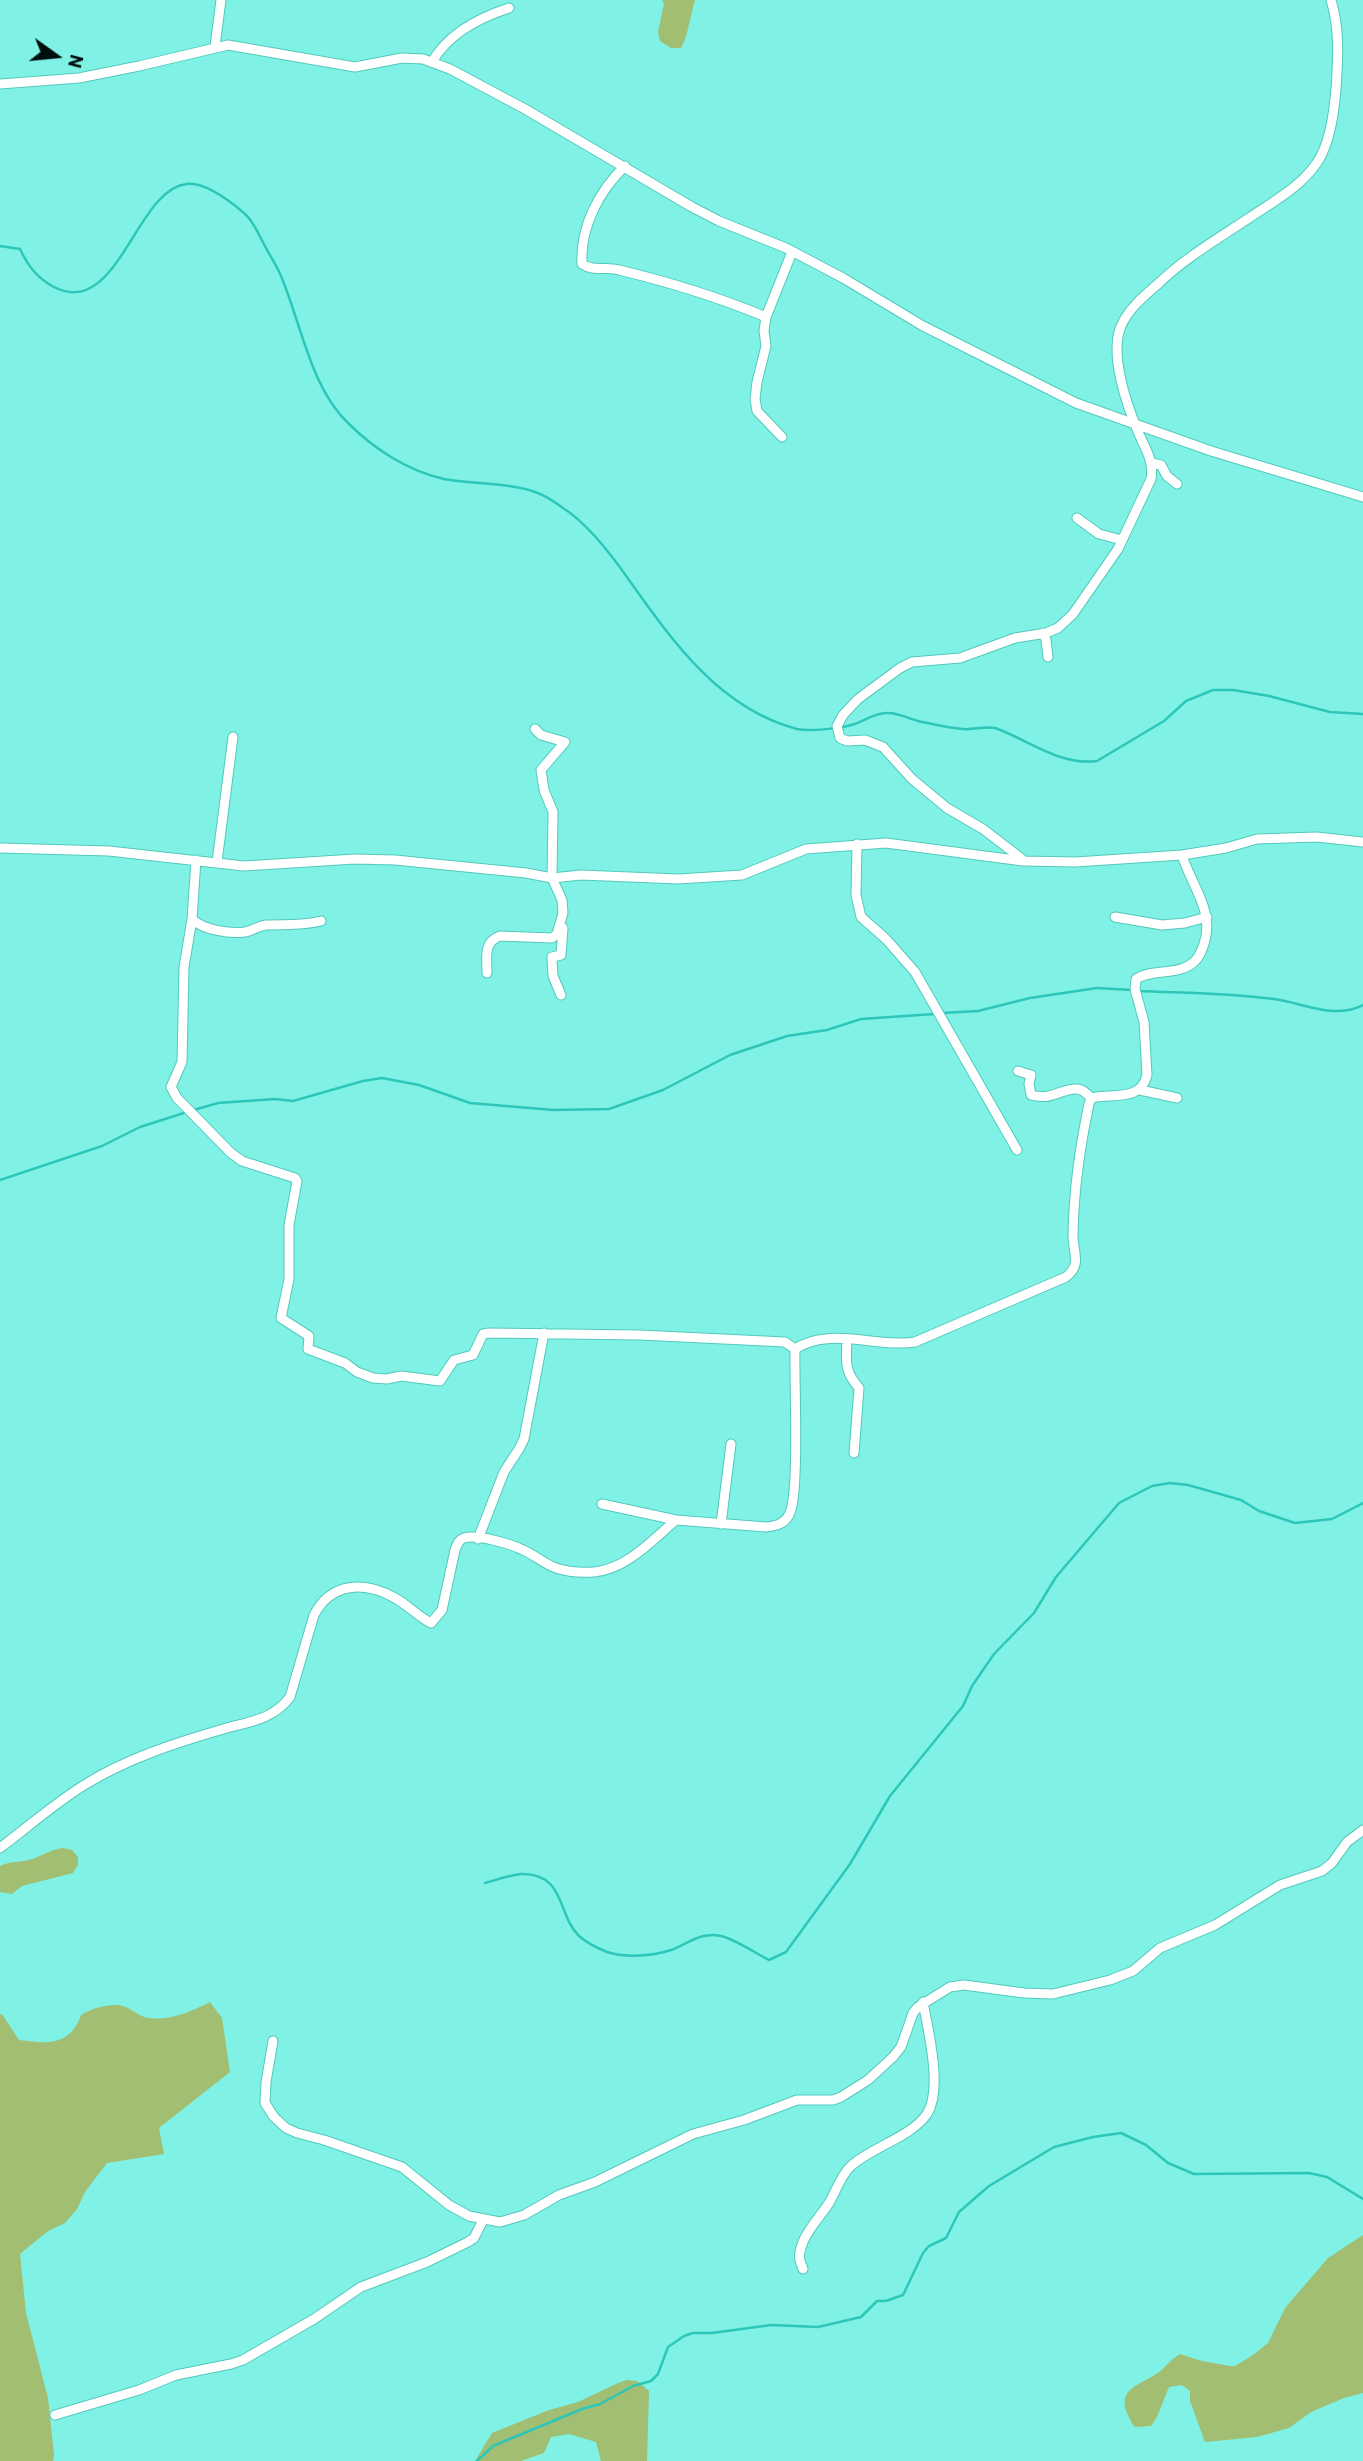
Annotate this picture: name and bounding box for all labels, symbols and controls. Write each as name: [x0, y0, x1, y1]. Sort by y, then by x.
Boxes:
north arrow: [21, 21, 91, 91]
text: N: [64, 52, 90, 71]

